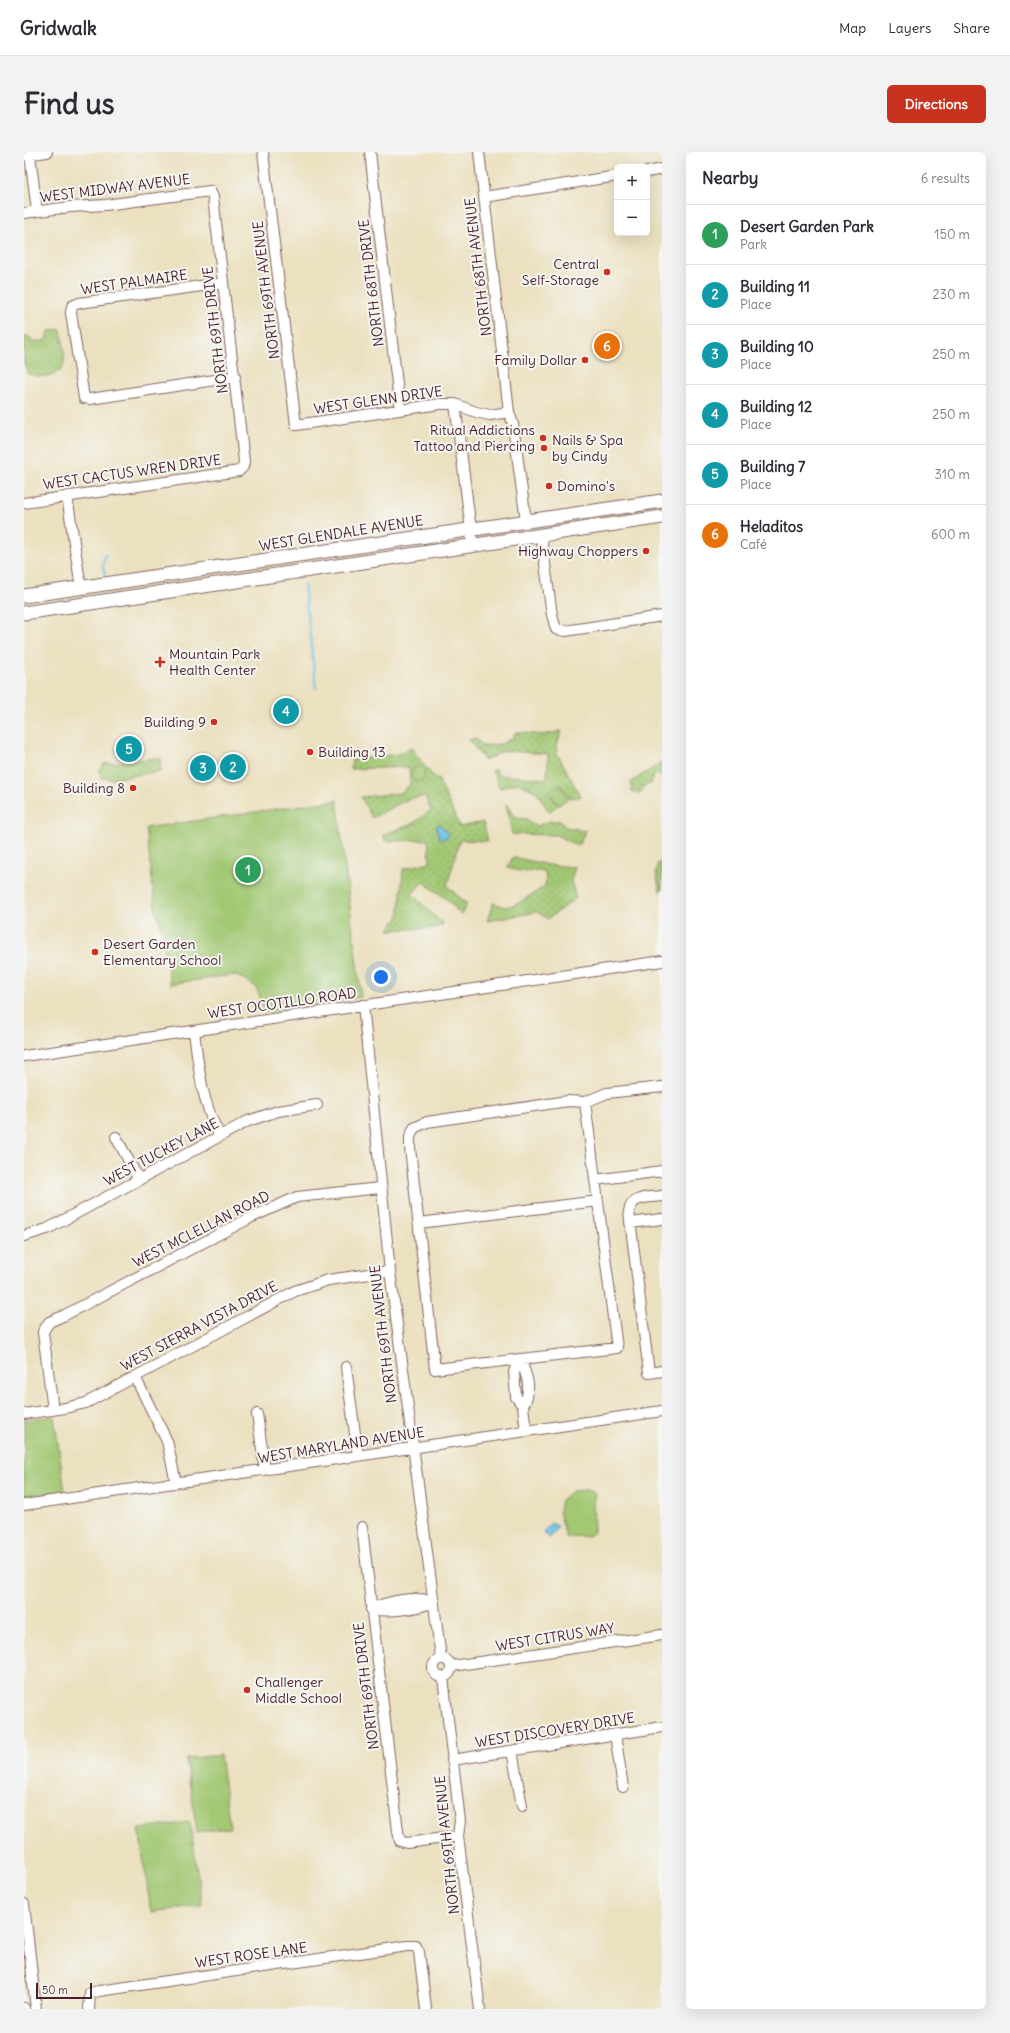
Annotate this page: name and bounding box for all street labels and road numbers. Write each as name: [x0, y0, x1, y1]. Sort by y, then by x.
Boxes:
street label: WEST MIDWAY AVENUE: [39, 170, 191, 206]
street label: NORTH 68TH AVENUE: [461, 197, 495, 337]
street label: NORTH 68TH DRIVE: [354, 218, 388, 348]
street label: NORTH 69TH AVENUE: [249, 220, 283, 360]
street label: NORTH 69TH DRIVE: [198, 265, 232, 395]
street label: WEST PALMAIRE: [80, 266, 188, 298]
street label: WEST GLENN DRIVE: [312, 382, 444, 418]
street label: WEST CACTUS WREN DRIVE: [42, 451, 222, 493]
street label: WEST GLENDALE AVENUE: [258, 511, 424, 555]
street label: WEST OCOTILLO ROAD: [206, 984, 358, 1022]
street label: WEST TUCKEY LANE: [100, 1114, 222, 1190]
street label: WEST MCLELLAN ROAD: [129, 1187, 273, 1271]
street label: NORTH 69TH AVENUE: [366, 1264, 400, 1404]
street label: WEST SIERRA VISTA DRIVE: [117, 1277, 281, 1375]
street label: WEST MARYLAND AVENUE: [256, 1423, 426, 1467]
street label: WEST CITRUS WAY: [494, 1619, 616, 1655]
street label: NORTH 69TH DRIVE: [349, 1621, 383, 1751]
street label: WEST DISCOVERY DRIVE: [474, 1708, 636, 1752]
street label: NORTH 69TH AVENUE: [431, 1775, 463, 1915]
street label: WEST ROSE LANE: [194, 1938, 308, 1972]

